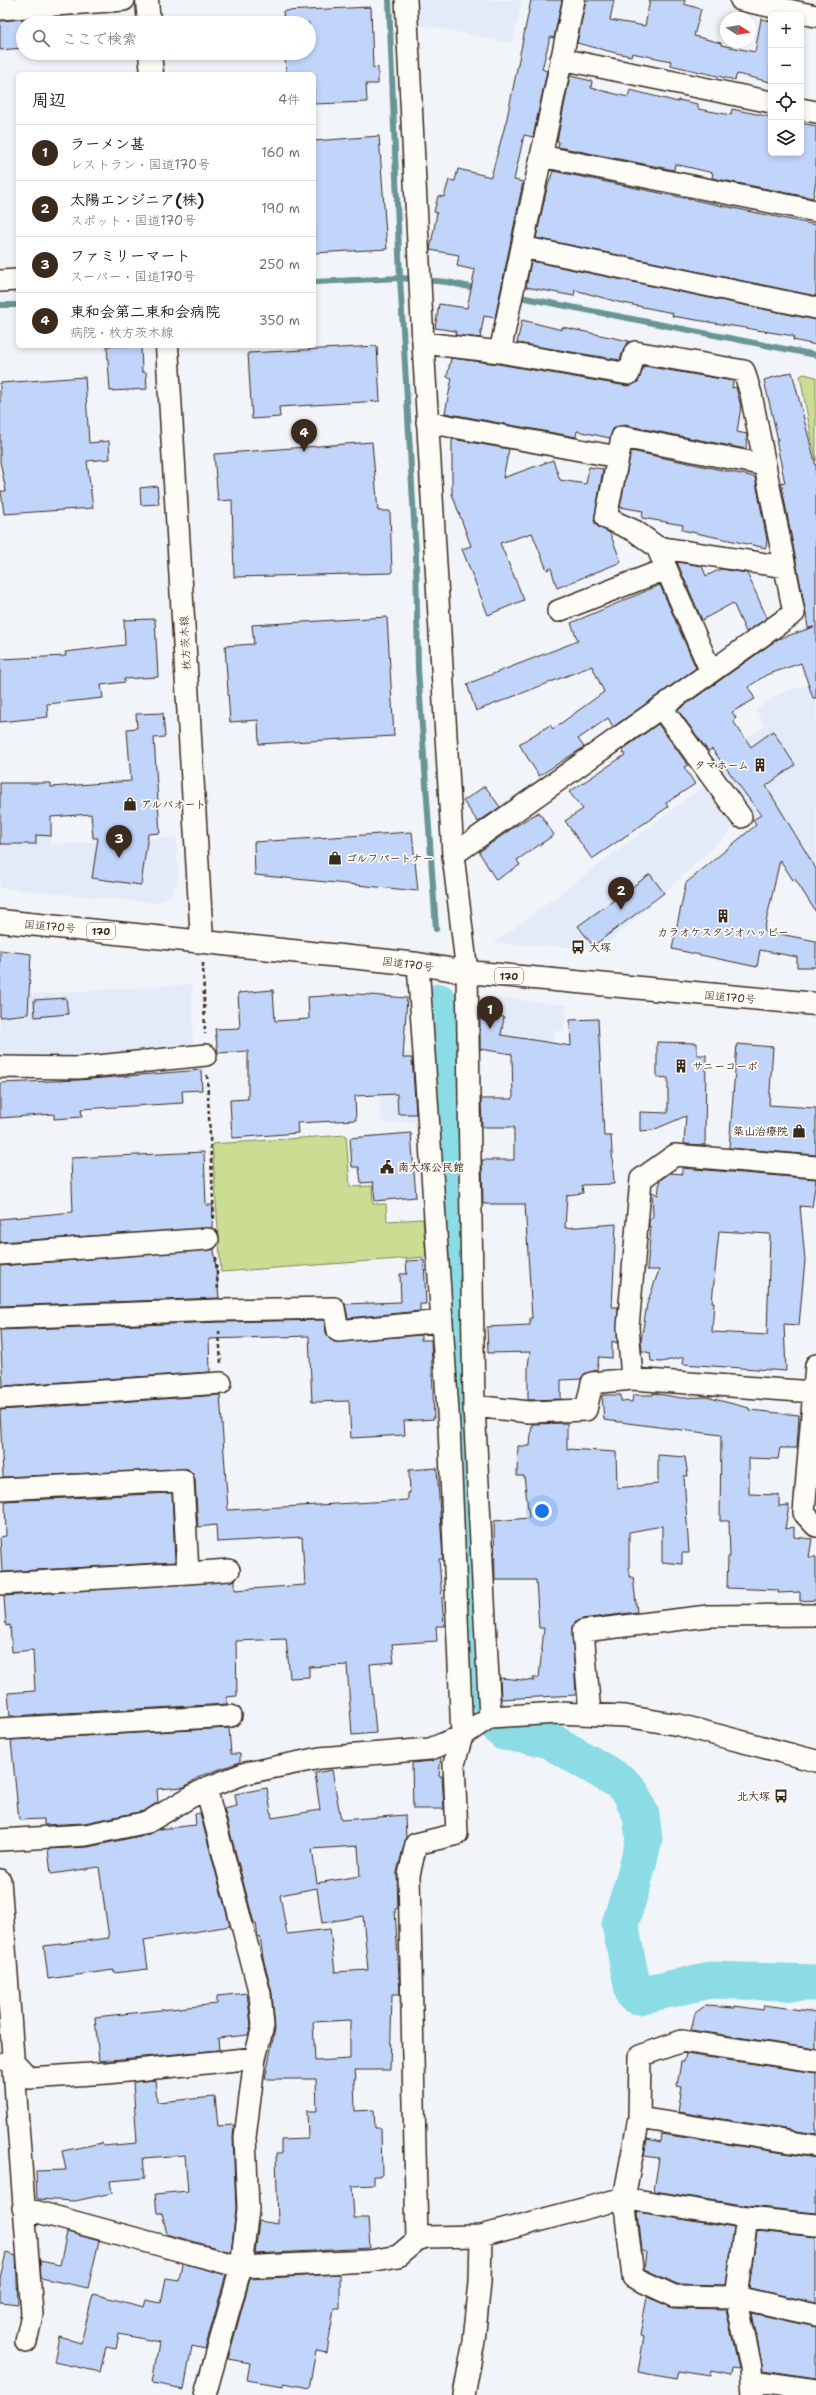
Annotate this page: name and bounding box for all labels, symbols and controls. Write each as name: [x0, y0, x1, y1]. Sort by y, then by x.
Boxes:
north arrow: [720, 12, 756, 48]
map controls: [768, 12, 804, 156]
button: +: [768, 12, 804, 48]
search box: [16, 16, 316, 60]
icon: search: [30, 27, 52, 49]
text: ここで検索: [62, 29, 137, 49]
button: −: [768, 48, 804, 84]
button: locate: [768, 84, 804, 120]
text: 周辺: [32, 89, 66, 111]
text: 4件: [278, 91, 300, 108]
button: layers: [768, 120, 804, 156]
text: ラーメン甚: [70, 134, 145, 154]
text: 1: [42, 144, 48, 161]
text: 160 m: [262, 144, 300, 161]
text: レストラン · 国道170号: [70, 156, 210, 173]
text: 太陽エンジニア(株): [70, 190, 204, 210]
text: 2: [40, 200, 50, 217]
text: 190 m: [261, 200, 300, 217]
text: スポット · 国道170号: [70, 212, 196, 229]
text: ファミリーマート: [70, 246, 191, 266]
text: 3: [40, 256, 50, 273]
text: 250 m: [259, 256, 300, 273]
text: スーパー · 国道170号: [70, 268, 196, 285]
text: 東和会第二東和会病院: [70, 302, 220, 322]
text: 4: [40, 312, 50, 329]
text: 350 m: [259, 312, 300, 329]
text: 病院 · 枚方茨木線: [70, 324, 174, 341]
pin: 4: [291, 419, 317, 452]
street label: 枚方茨木線: [177, 615, 194, 671]
building icon: タマホーム: [752, 757, 768, 773]
place label: タマホーム: [694, 758, 749, 773]
shop icon: アルバオート: [122, 796, 138, 812]
place label: アルバオート: [141, 797, 206, 812]
pin: 3: [106, 825, 132, 858]
shop icon: ゴルフパートナー: [327, 850, 343, 866]
place label: ゴルフパートナー: [346, 851, 434, 866]
pin: 2: [608, 877, 634, 910]
building icon: カラオケスタジオハッピー: [715, 908, 731, 924]
street label: 国道170号: [23, 917, 77, 936]
road number: 170: [87, 923, 115, 939]
place label: カラオケスタジオハッピー: [657, 925, 789, 940]
bus stop icon: 大塚: [570, 939, 586, 955]
place label: 大塚: [589, 940, 611, 955]
street label: 国道170号: [381, 954, 435, 975]
road number: 170: [495, 968, 523, 984]
street label: 国道170号: [703, 988, 757, 1007]
pin: 1: [477, 996, 503, 1029]
building icon: サニーコーポ: [673, 1058, 689, 1074]
place label: サニーコーポ: [692, 1059, 758, 1074]
shop icon: 築山治療院: [791, 1123, 807, 1139]
place label: 築山治療院: [733, 1124, 788, 1139]
public building icon: 南大塚公民館: [379, 1159, 395, 1175]
place label: 南大塚公民館: [398, 1160, 464, 1175]
your location: [532, 1501, 552, 1521]
bus stop icon: 北大塚: [773, 1788, 789, 1804]
place label: 北大塚: [737, 1789, 770, 1804]

